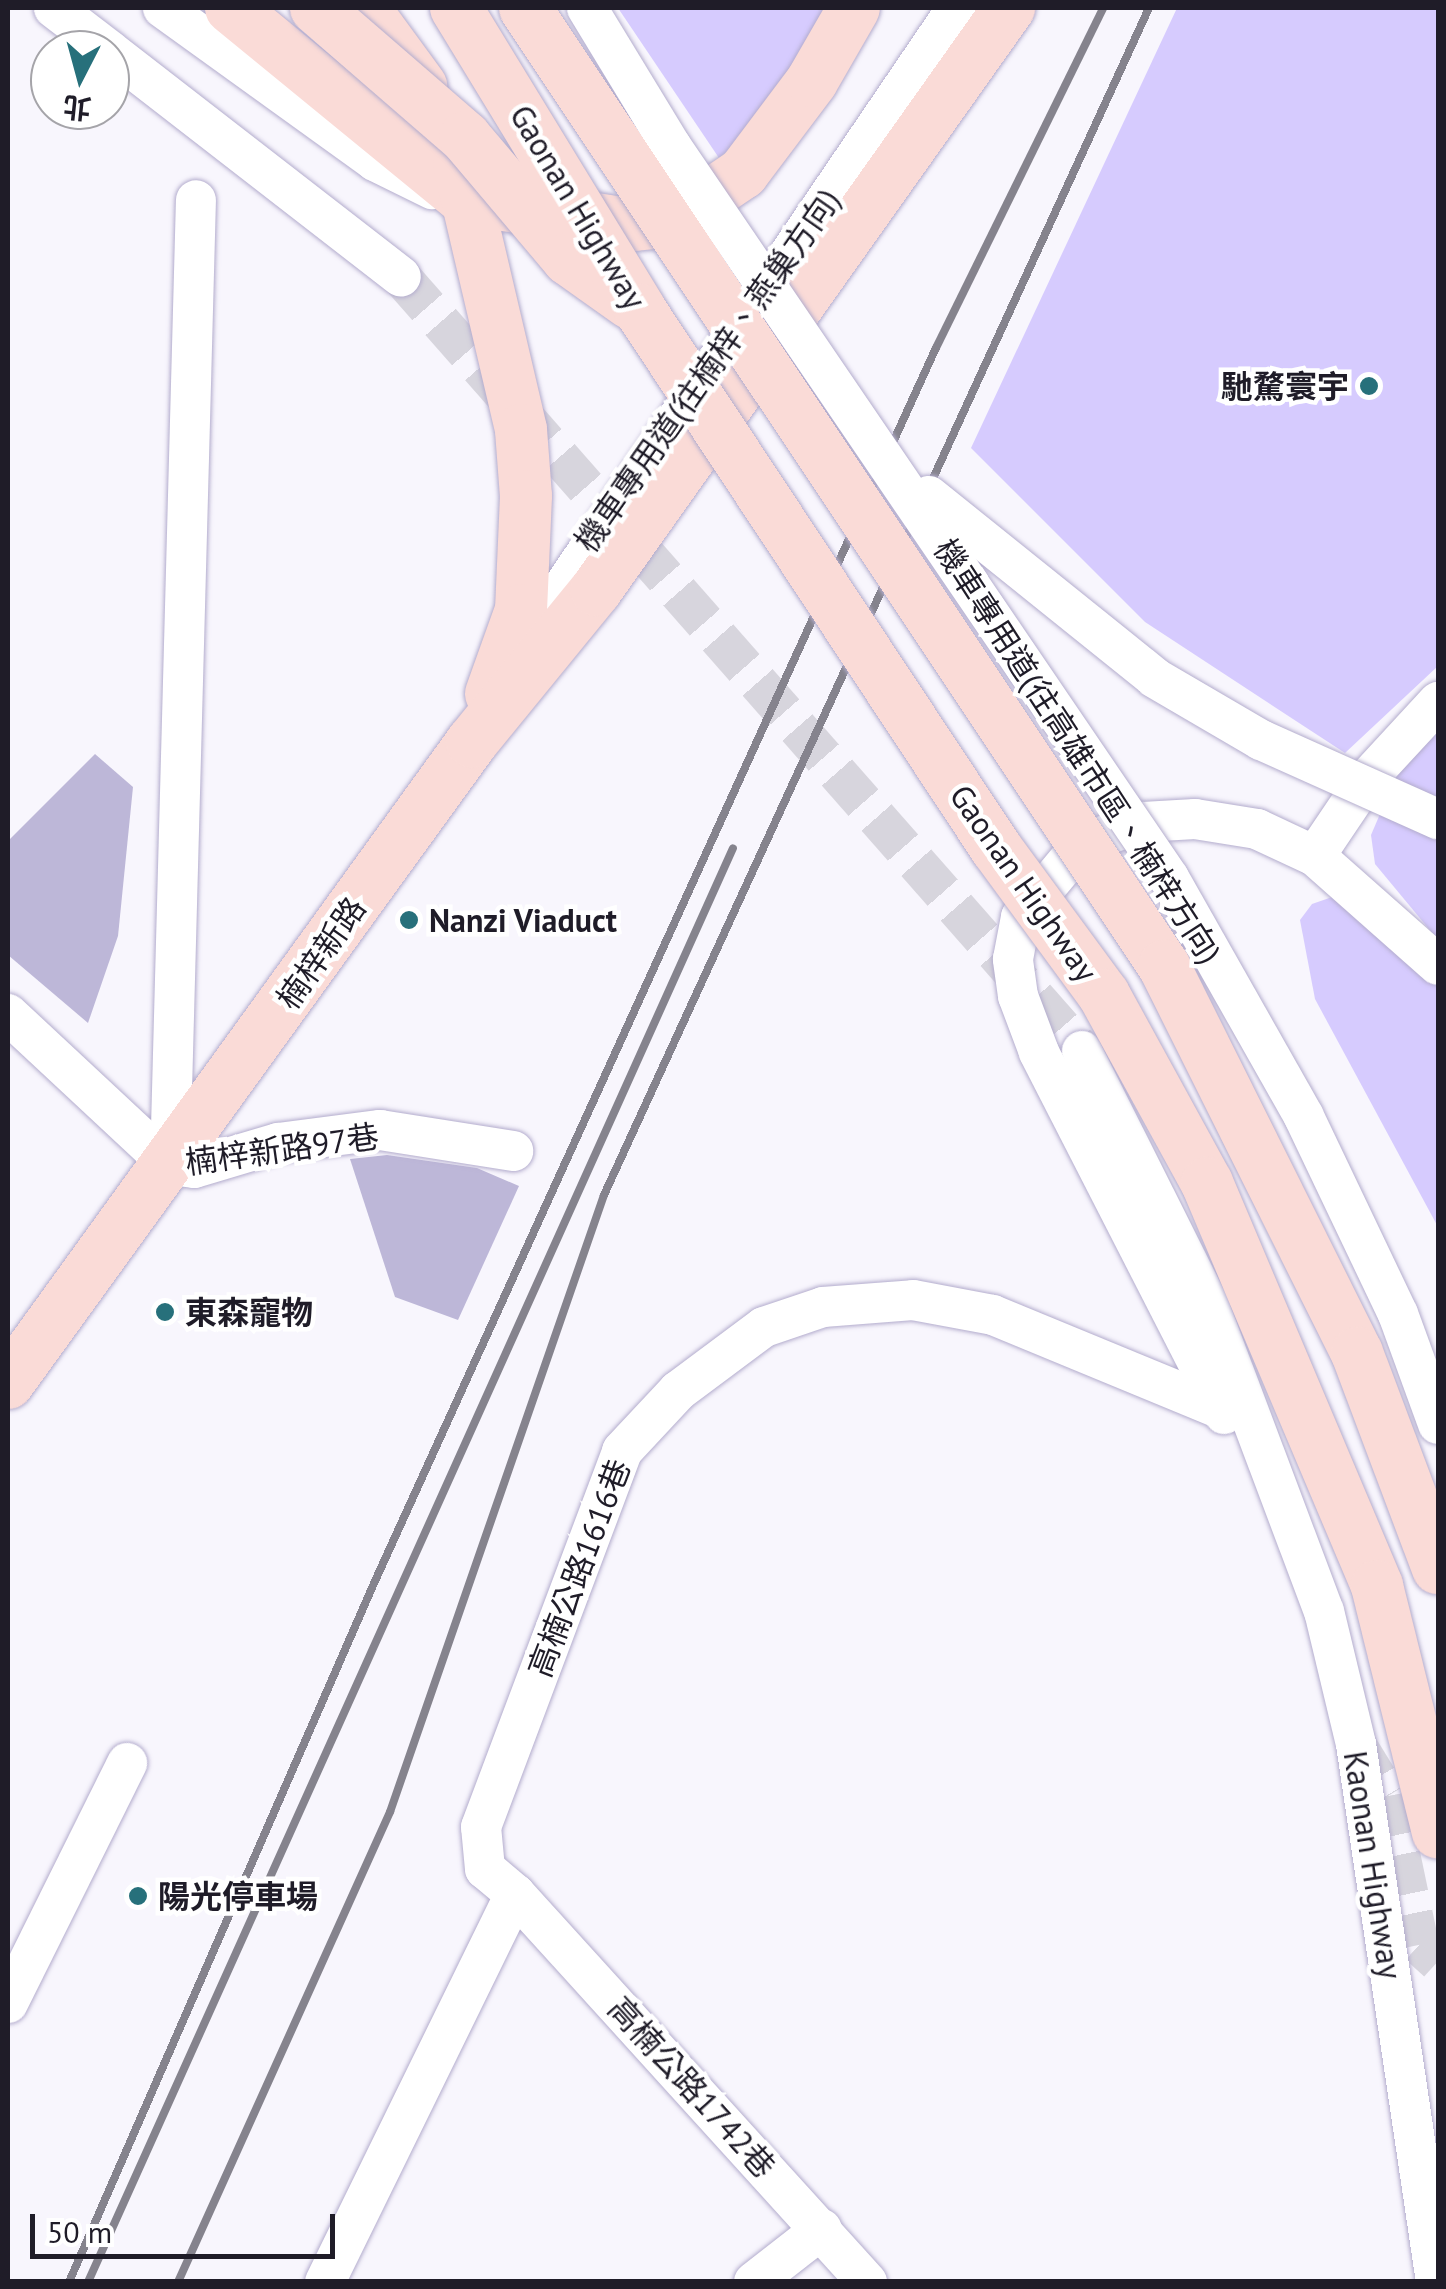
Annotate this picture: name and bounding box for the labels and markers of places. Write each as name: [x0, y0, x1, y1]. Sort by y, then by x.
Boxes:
place label: 馳騖寰宇: [1221, 367, 1349, 405]
marker: 馳騖寰宇: [1358, 375, 1380, 397]
place label: Nanzi Viaduct: [429, 901, 618, 939]
marker: Nanzi Viaduct: [398, 909, 420, 931]
place label: 東森寵物: [185, 1293, 313, 1331]
marker: 東森寵物: [154, 1301, 176, 1323]
place label: 陽光停車場: [158, 1877, 318, 1915]
marker: 陽光停車場: [127, 1885, 149, 1907]

